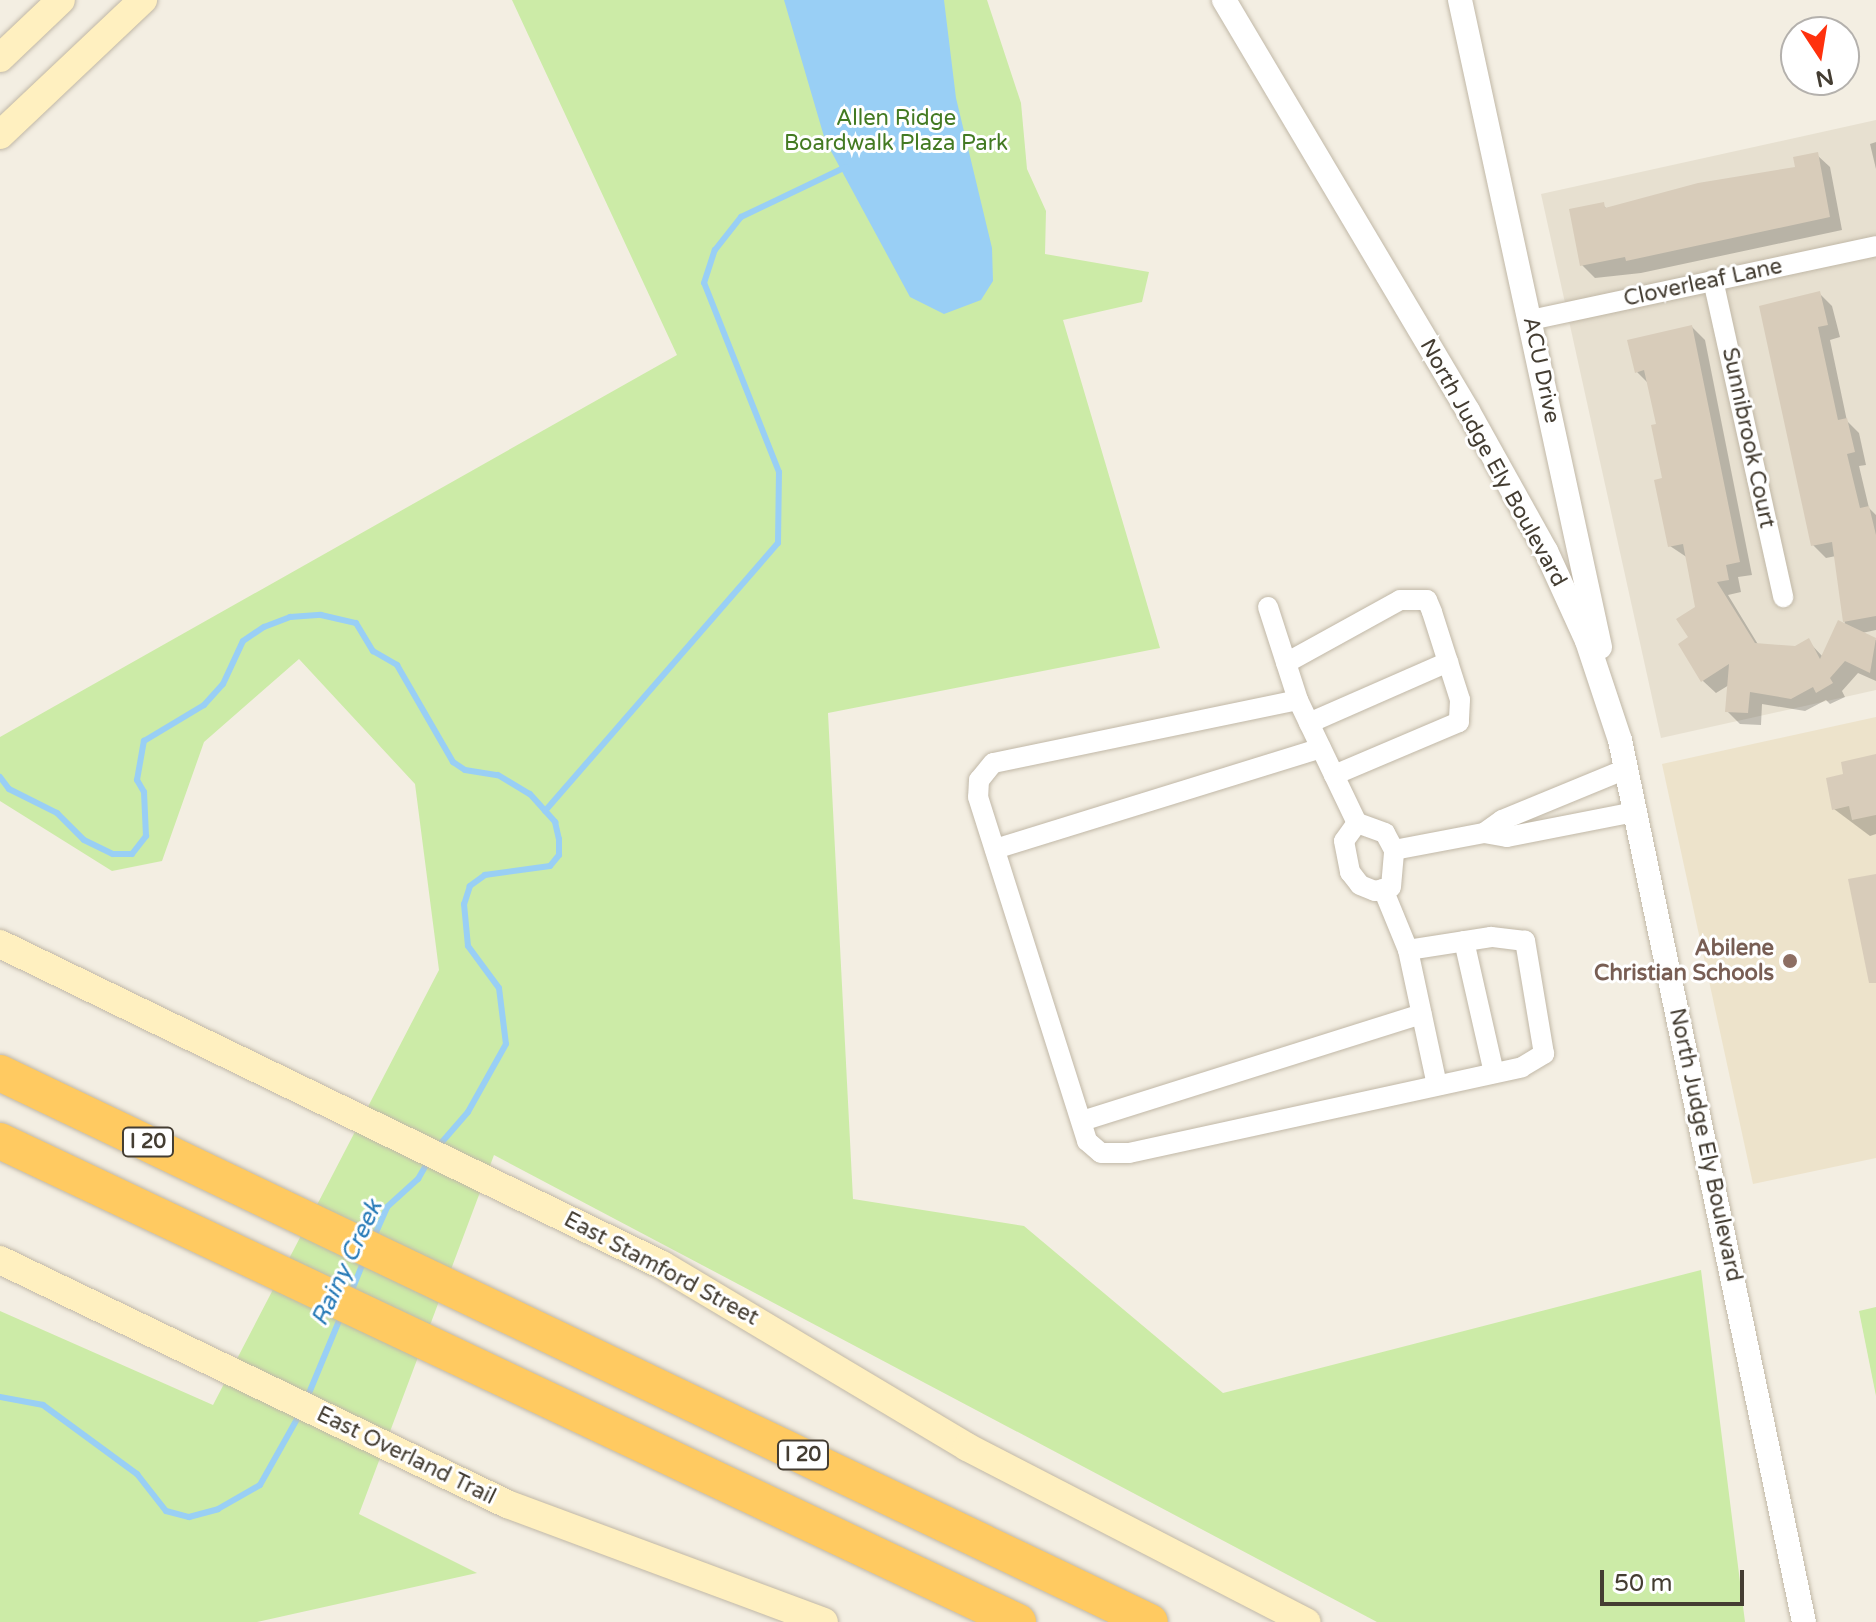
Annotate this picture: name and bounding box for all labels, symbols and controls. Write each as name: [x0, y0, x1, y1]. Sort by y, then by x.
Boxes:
north arrow: [1780, 16, 1860, 96]
text: N: [1813, 63, 1836, 92]
park label: Allen Ridge Boardwalk Plaza Park: [784, 105, 1008, 156]
street label: Cloverleaf Lane: [1621, 253, 1785, 313]
street label: ACU Drive: [1517, 314, 1565, 426]
street label: North Judge Ely Boulevard: [1414, 335, 1572, 591]
street label: Sunnibrook Court: [1716, 345, 1780, 531]
place label: Abilene Christian Schools: [1594, 935, 1774, 986]
marker: Abilene Christian Schools: [1781, 952, 1799, 970]
street label: North Judge Ely Boulevard: [1663, 1006, 1747, 1284]
road number: I 20: [120, 1126, 176, 1158]
water label: Rainy Creek: [305, 1195, 389, 1331]
street label: East Stamford Street: [559, 1207, 763, 1331]
street label: East Overland Trail: [312, 1401, 500, 1511]
road number: I 20: [775, 1439, 831, 1471]
scale bar: [1604, 1554, 1748, 1604]
text: 50 m: [1614, 1569, 1672, 1598]

